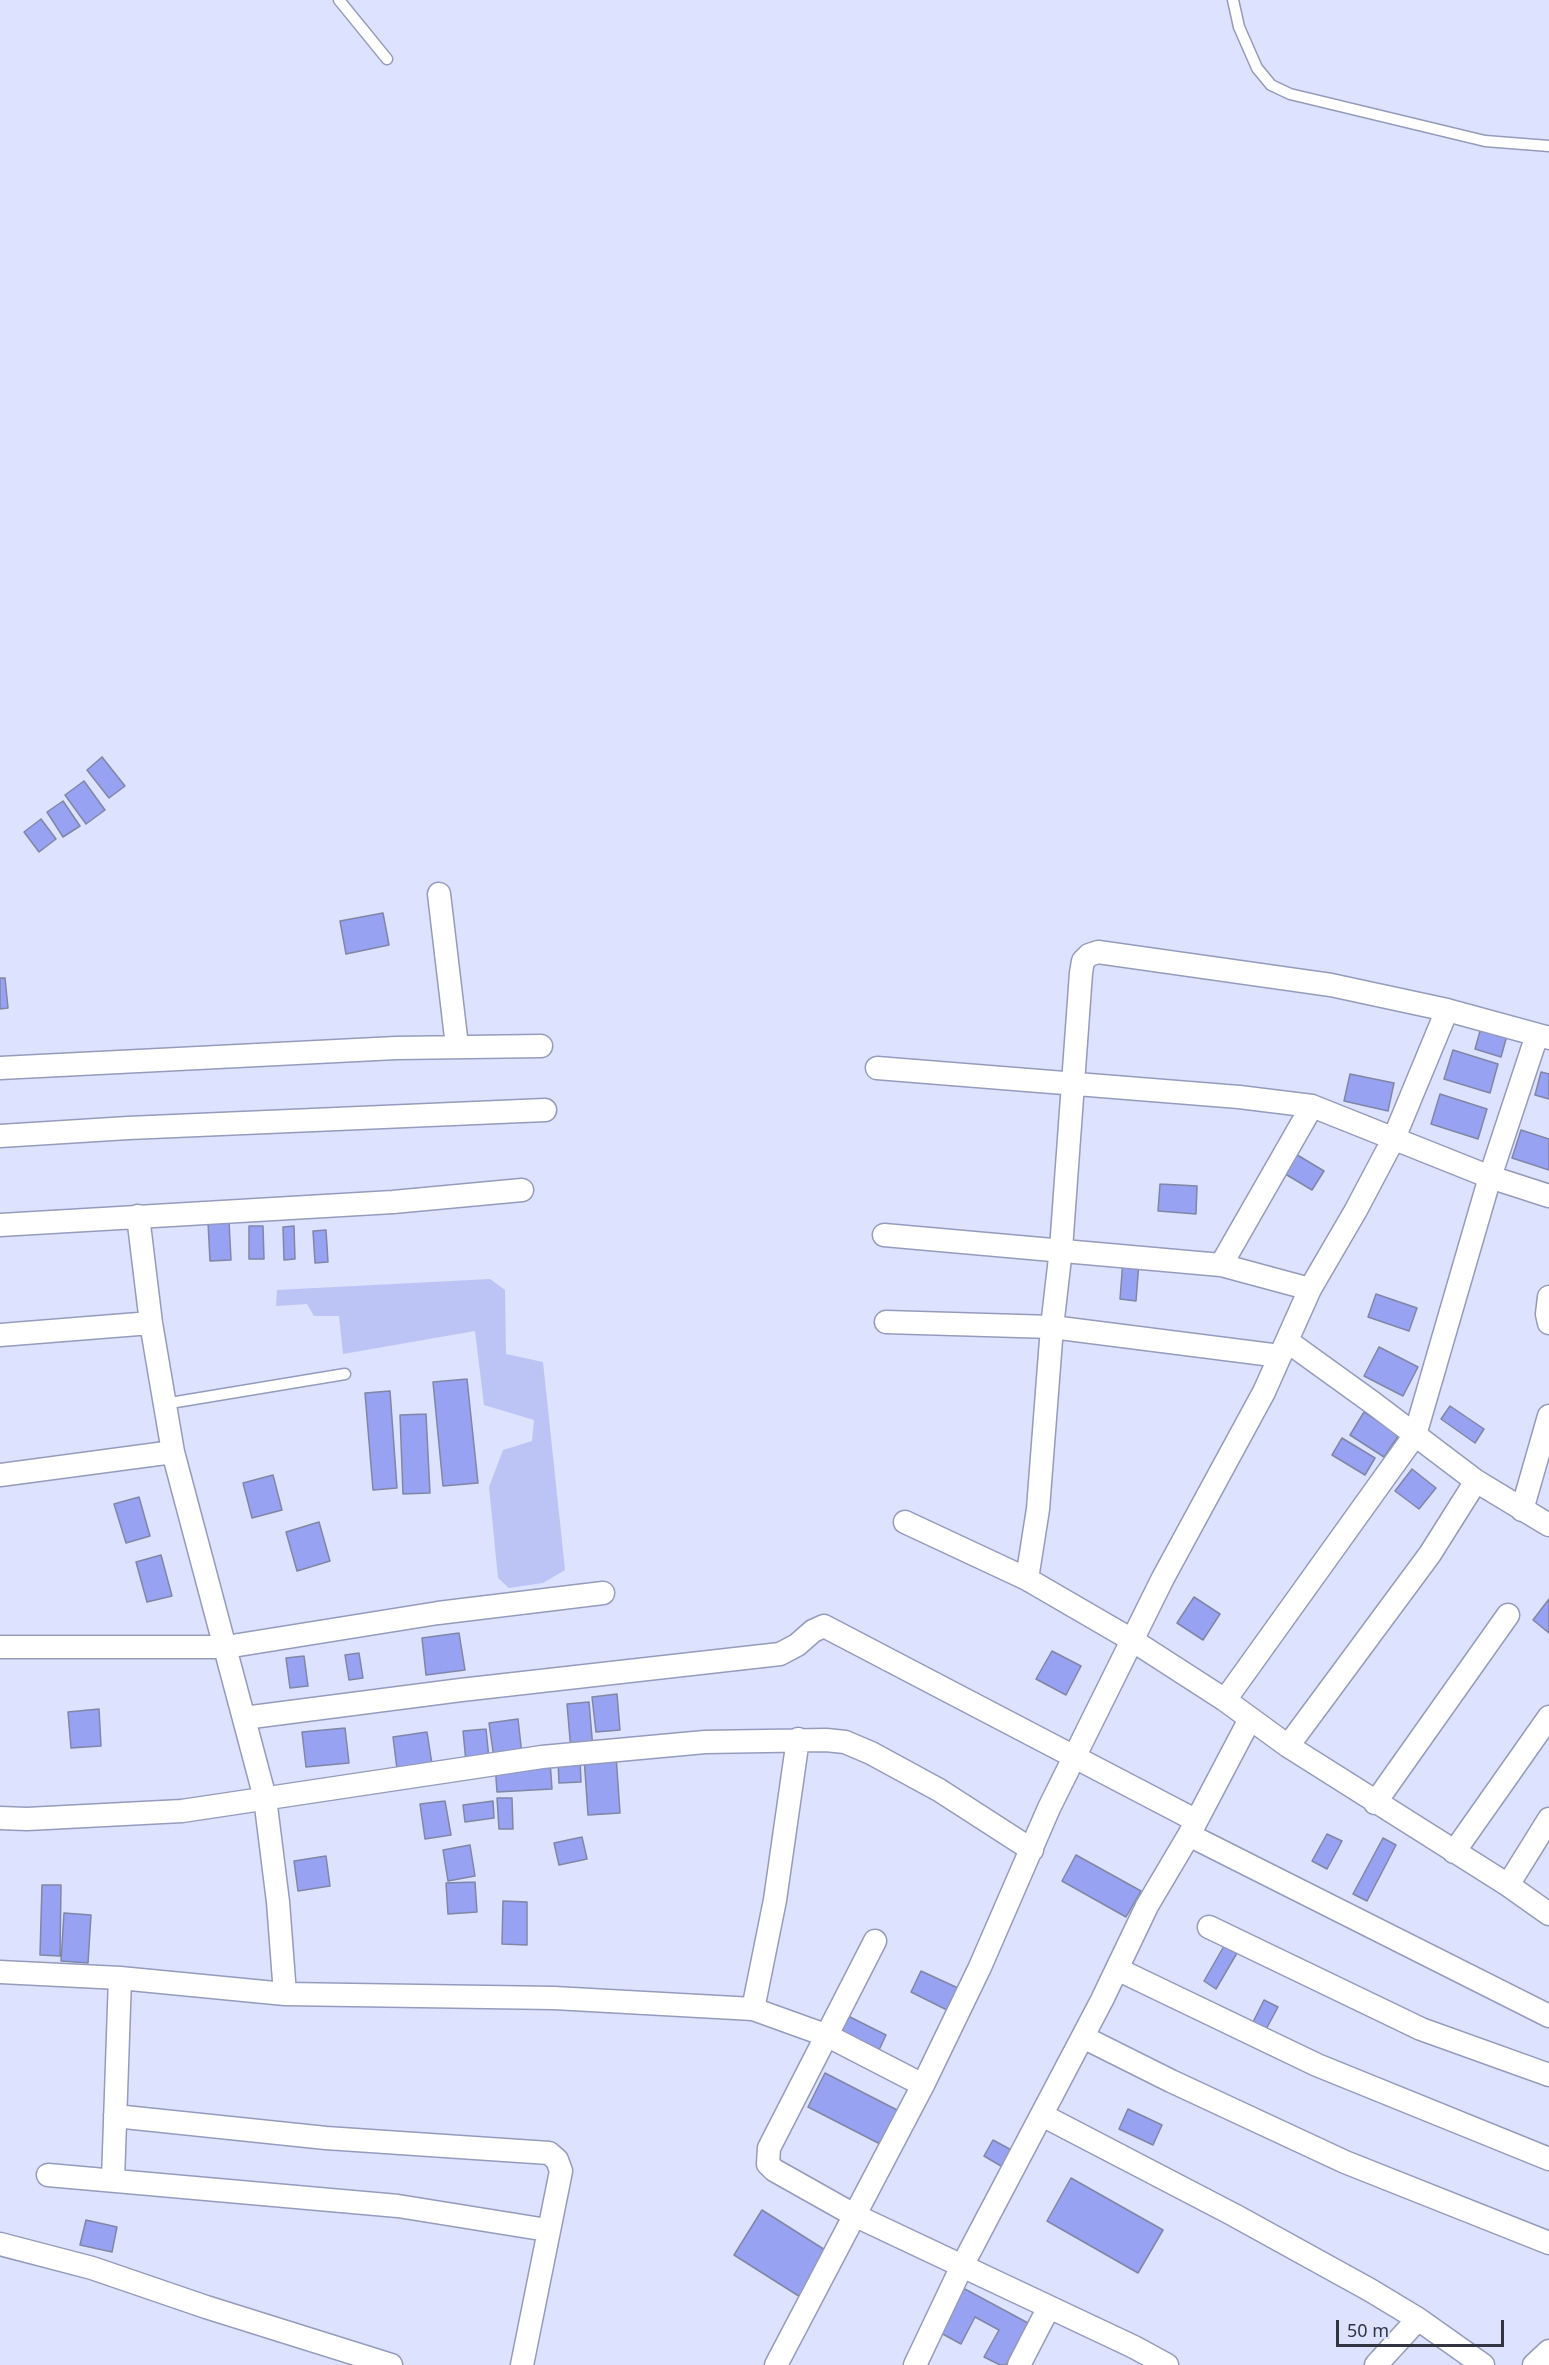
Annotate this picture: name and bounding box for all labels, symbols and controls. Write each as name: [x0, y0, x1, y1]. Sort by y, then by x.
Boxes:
scale bar: [1339, 2308, 1507, 2346]
text: 50 m: [1347, 2318, 1389, 2342]

